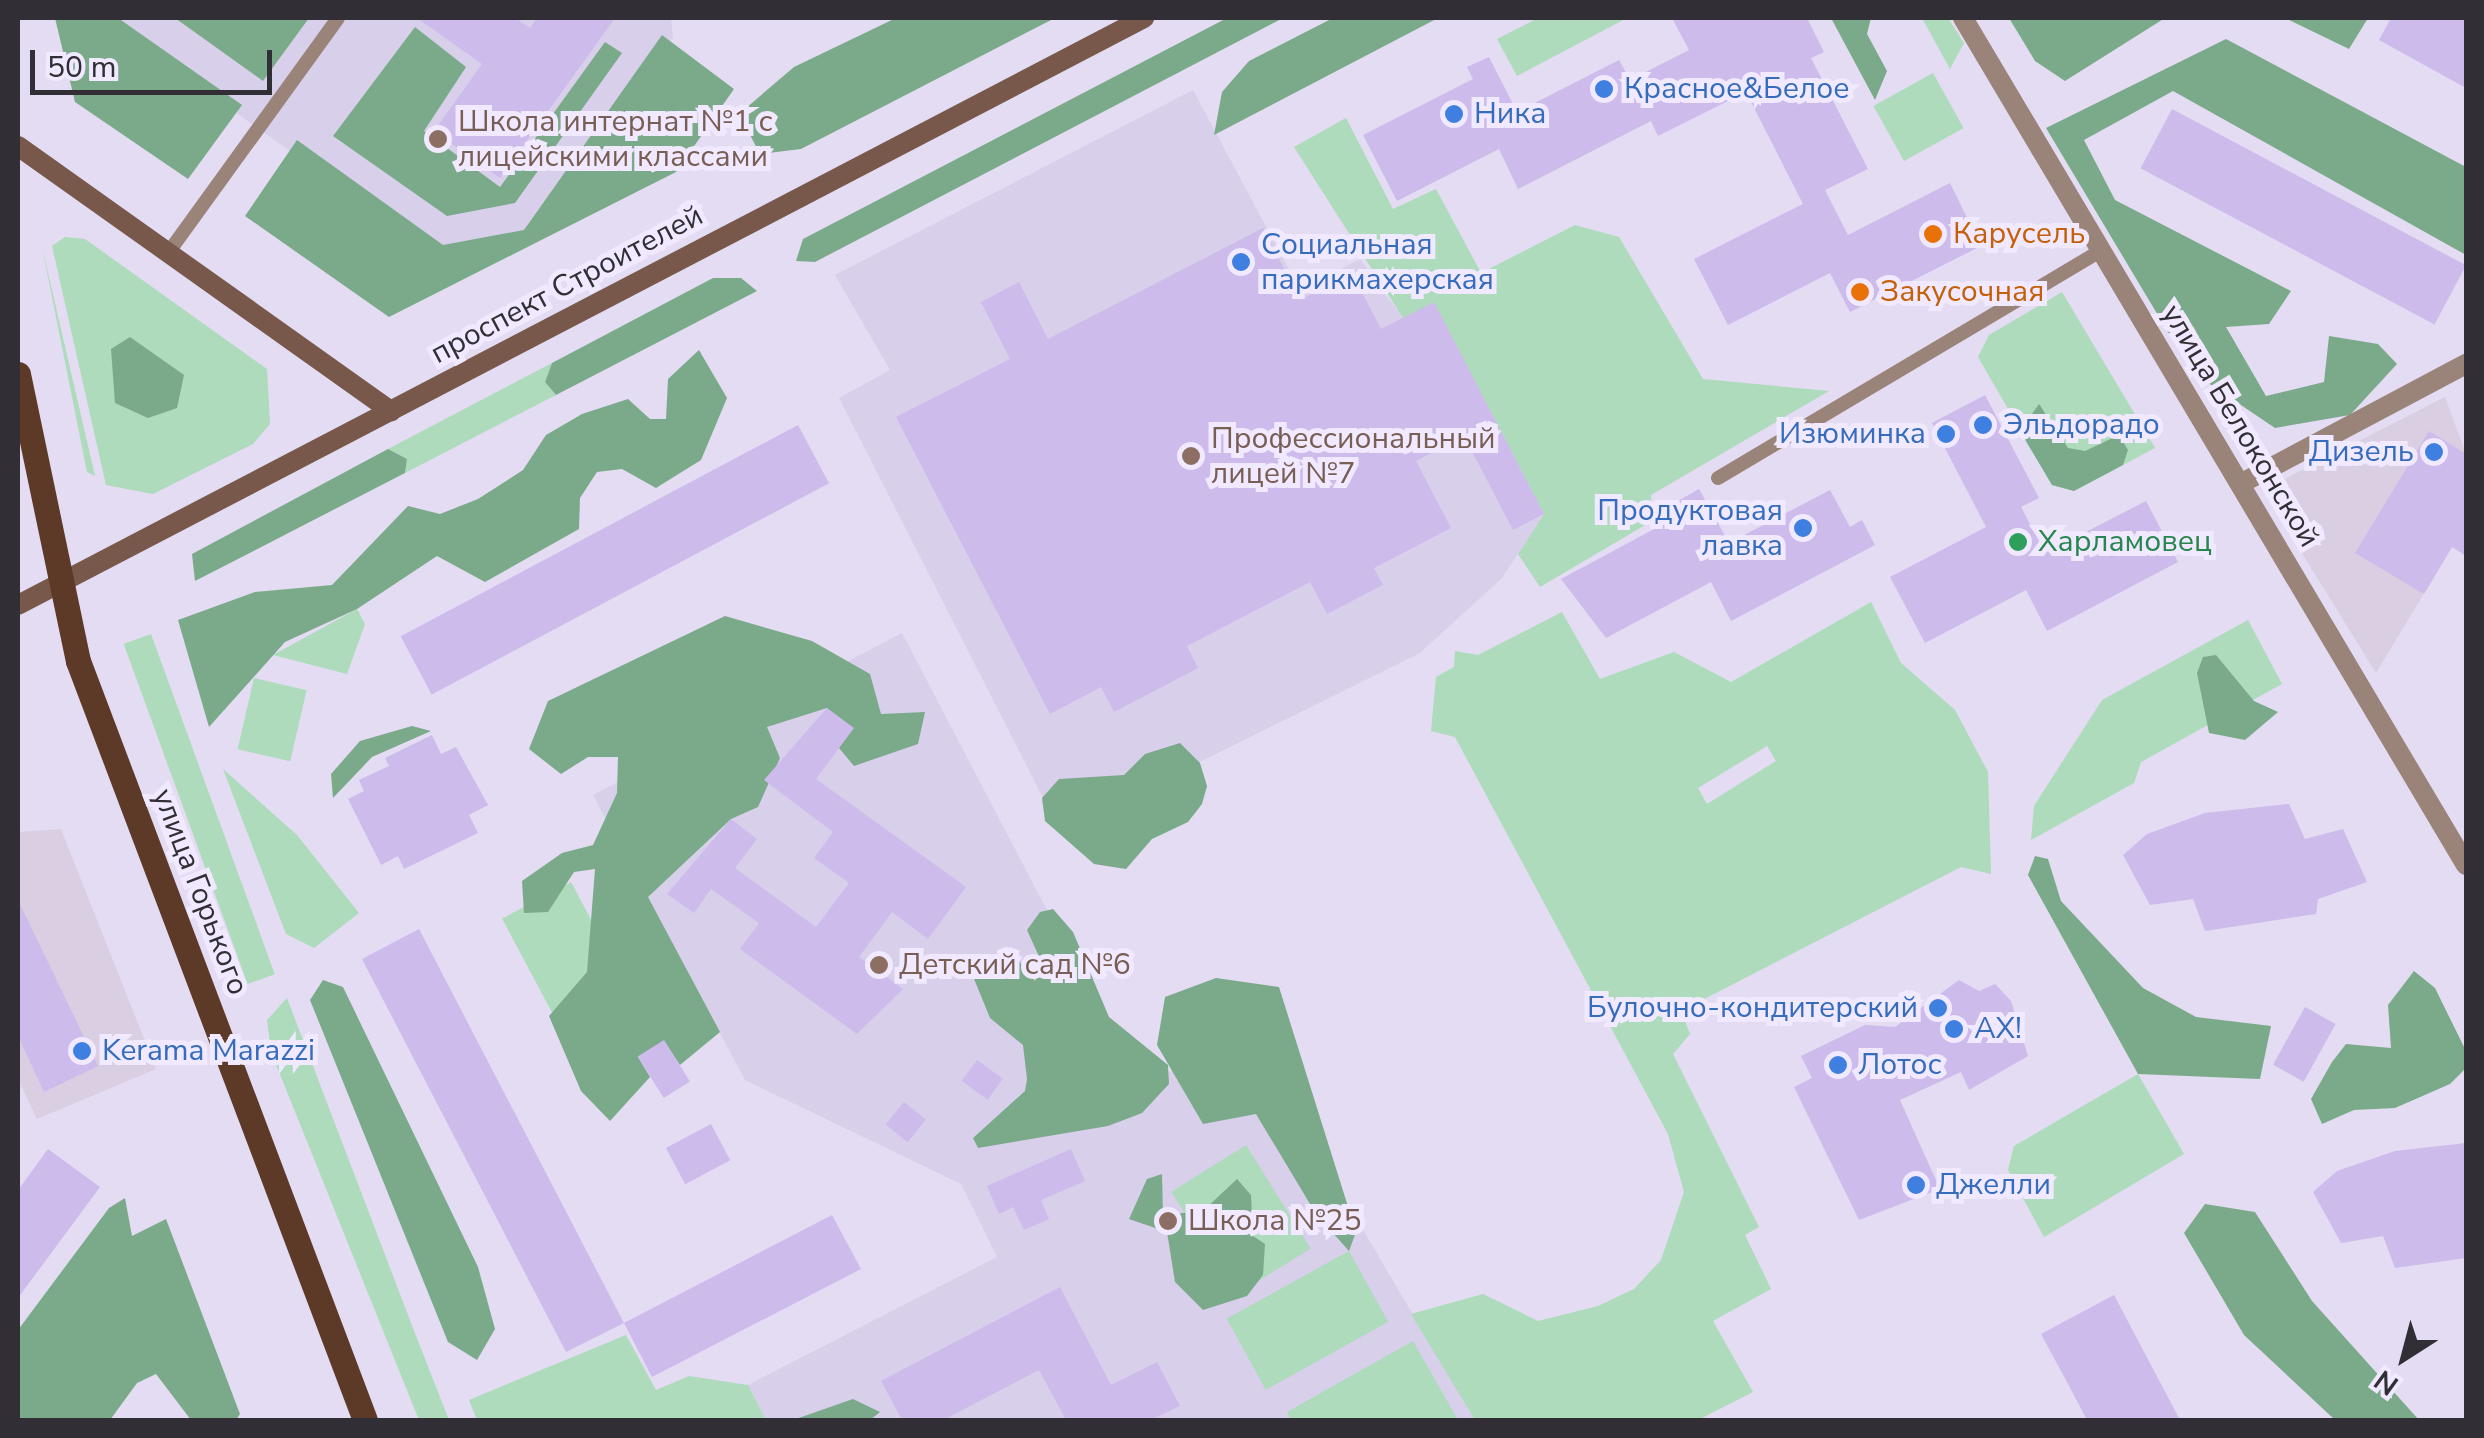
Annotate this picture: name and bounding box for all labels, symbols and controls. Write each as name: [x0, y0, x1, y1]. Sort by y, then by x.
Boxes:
scale bar: [35, 30, 278, 92]
text: 50 m: [47, 47, 116, 88]
place label: Красное&Белое: [1624, 71, 1850, 107]
marker: Красное&Белое: [1593, 78, 1615, 100]
place label: Ника: [1474, 96, 1546, 132]
marker: Ника: [1443, 103, 1465, 125]
place label: Школа интернат №1 с лицейскими классами: [458, 104, 773, 174]
marker: Школа интернат №1 с лицейскими классами: [427, 128, 449, 150]
street label: проспект Строителей: [425, 198, 709, 372]
place label: Карусель: [1953, 216, 2085, 252]
marker: Карусель: [1922, 223, 1944, 245]
place label: Социальная парикмахерская: [1261, 227, 1494, 298]
marker: Социальная парикмахерская: [1230, 251, 1252, 273]
place label: Закусочная: [1880, 274, 2044, 310]
marker: Закусочная: [1849, 281, 1871, 303]
street label: улица Белоконской: [2153, 298, 2327, 554]
place label: Эльдорадо: [2003, 407, 2160, 443]
marker: Эльдорадо: [1972, 414, 1994, 436]
place label: Изюминка: [1779, 416, 1926, 452]
place label: Профессиональный лицей №7: [1211, 421, 1496, 492]
marker: Изюминка: [1935, 423, 1957, 445]
place label: Дизель: [2309, 434, 2414, 470]
marker: Дизель: [2423, 441, 2445, 463]
marker: Профессиональный лицей №7: [1180, 445, 1202, 467]
place label: Продуктовая лавка: [1597, 493, 1783, 564]
marker: Продуктовая лавка: [1792, 517, 1814, 539]
place label: Харламовец: [2038, 524, 2212, 560]
marker: Харламовец: [2007, 531, 2029, 553]
street label: улица Горького: [144, 784, 256, 1000]
place label: Детский сад №6: [899, 947, 1131, 983]
marker: Детский сад №6: [868, 954, 890, 976]
place label: Булочно-кондитерский: [1587, 990, 1918, 1026]
marker: Булочно-кондитерский: [1927, 997, 1949, 1019]
place label: АХ!: [1974, 1011, 2022, 1047]
marker: АХ!: [1943, 1018, 1965, 1040]
place label: Kerama Marazzi: [102, 1033, 315, 1069]
marker: Kerama Marazzi: [71, 1040, 93, 1062]
place label: Лотос: [1858, 1047, 1942, 1083]
marker: Лотос: [1827, 1054, 1849, 1076]
place label: Джелли: [1936, 1167, 2051, 1203]
marker: Джелли: [1905, 1174, 1927, 1196]
place label: Школа №25: [1188, 1203, 1362, 1239]
marker: Школа №25: [1157, 1210, 1179, 1232]
north arrow: [2354, 1308, 2454, 1408]
text: N: [2367, 1361, 2406, 1404]

